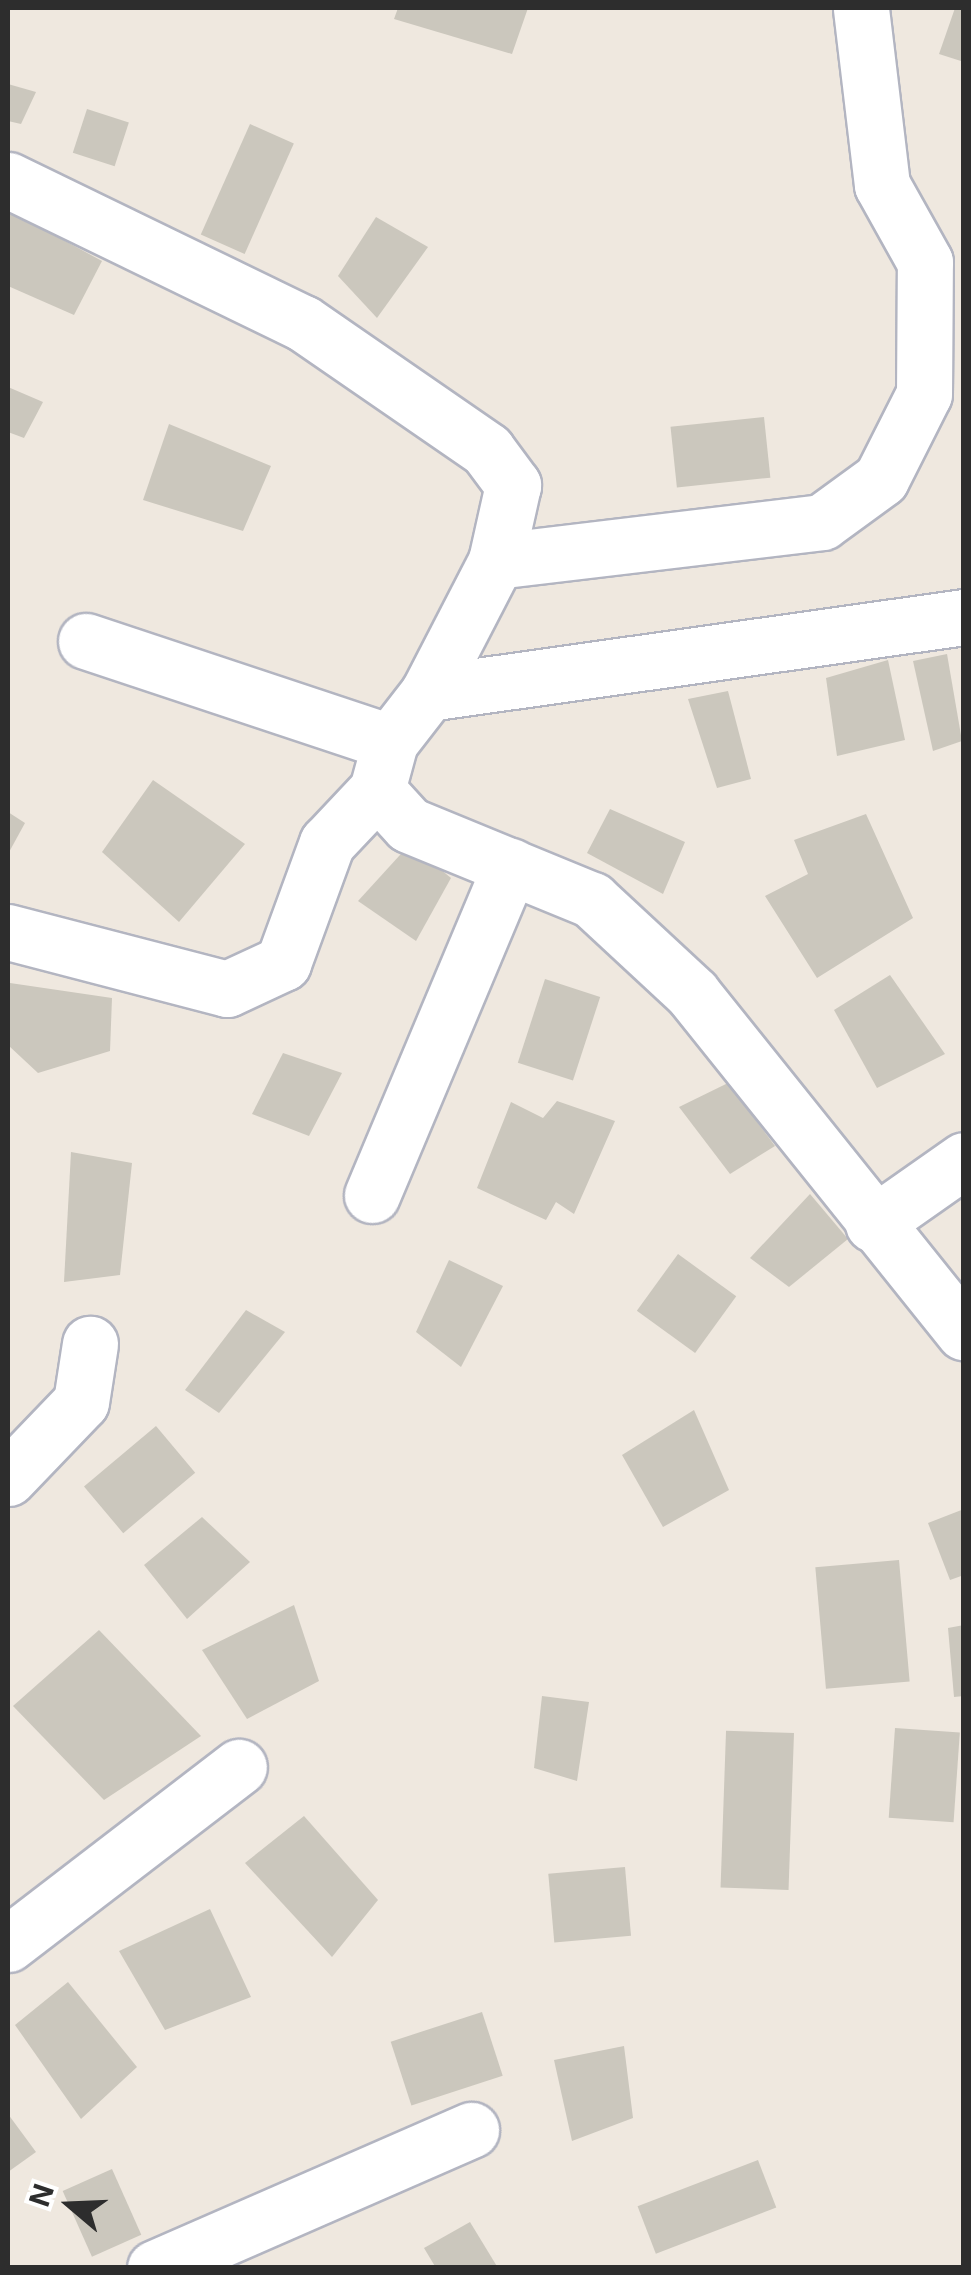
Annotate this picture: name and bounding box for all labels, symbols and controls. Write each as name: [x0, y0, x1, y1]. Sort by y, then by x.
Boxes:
north arrow: [20, 2155, 120, 2255]
text: N: [22, 2180, 61, 2211]

